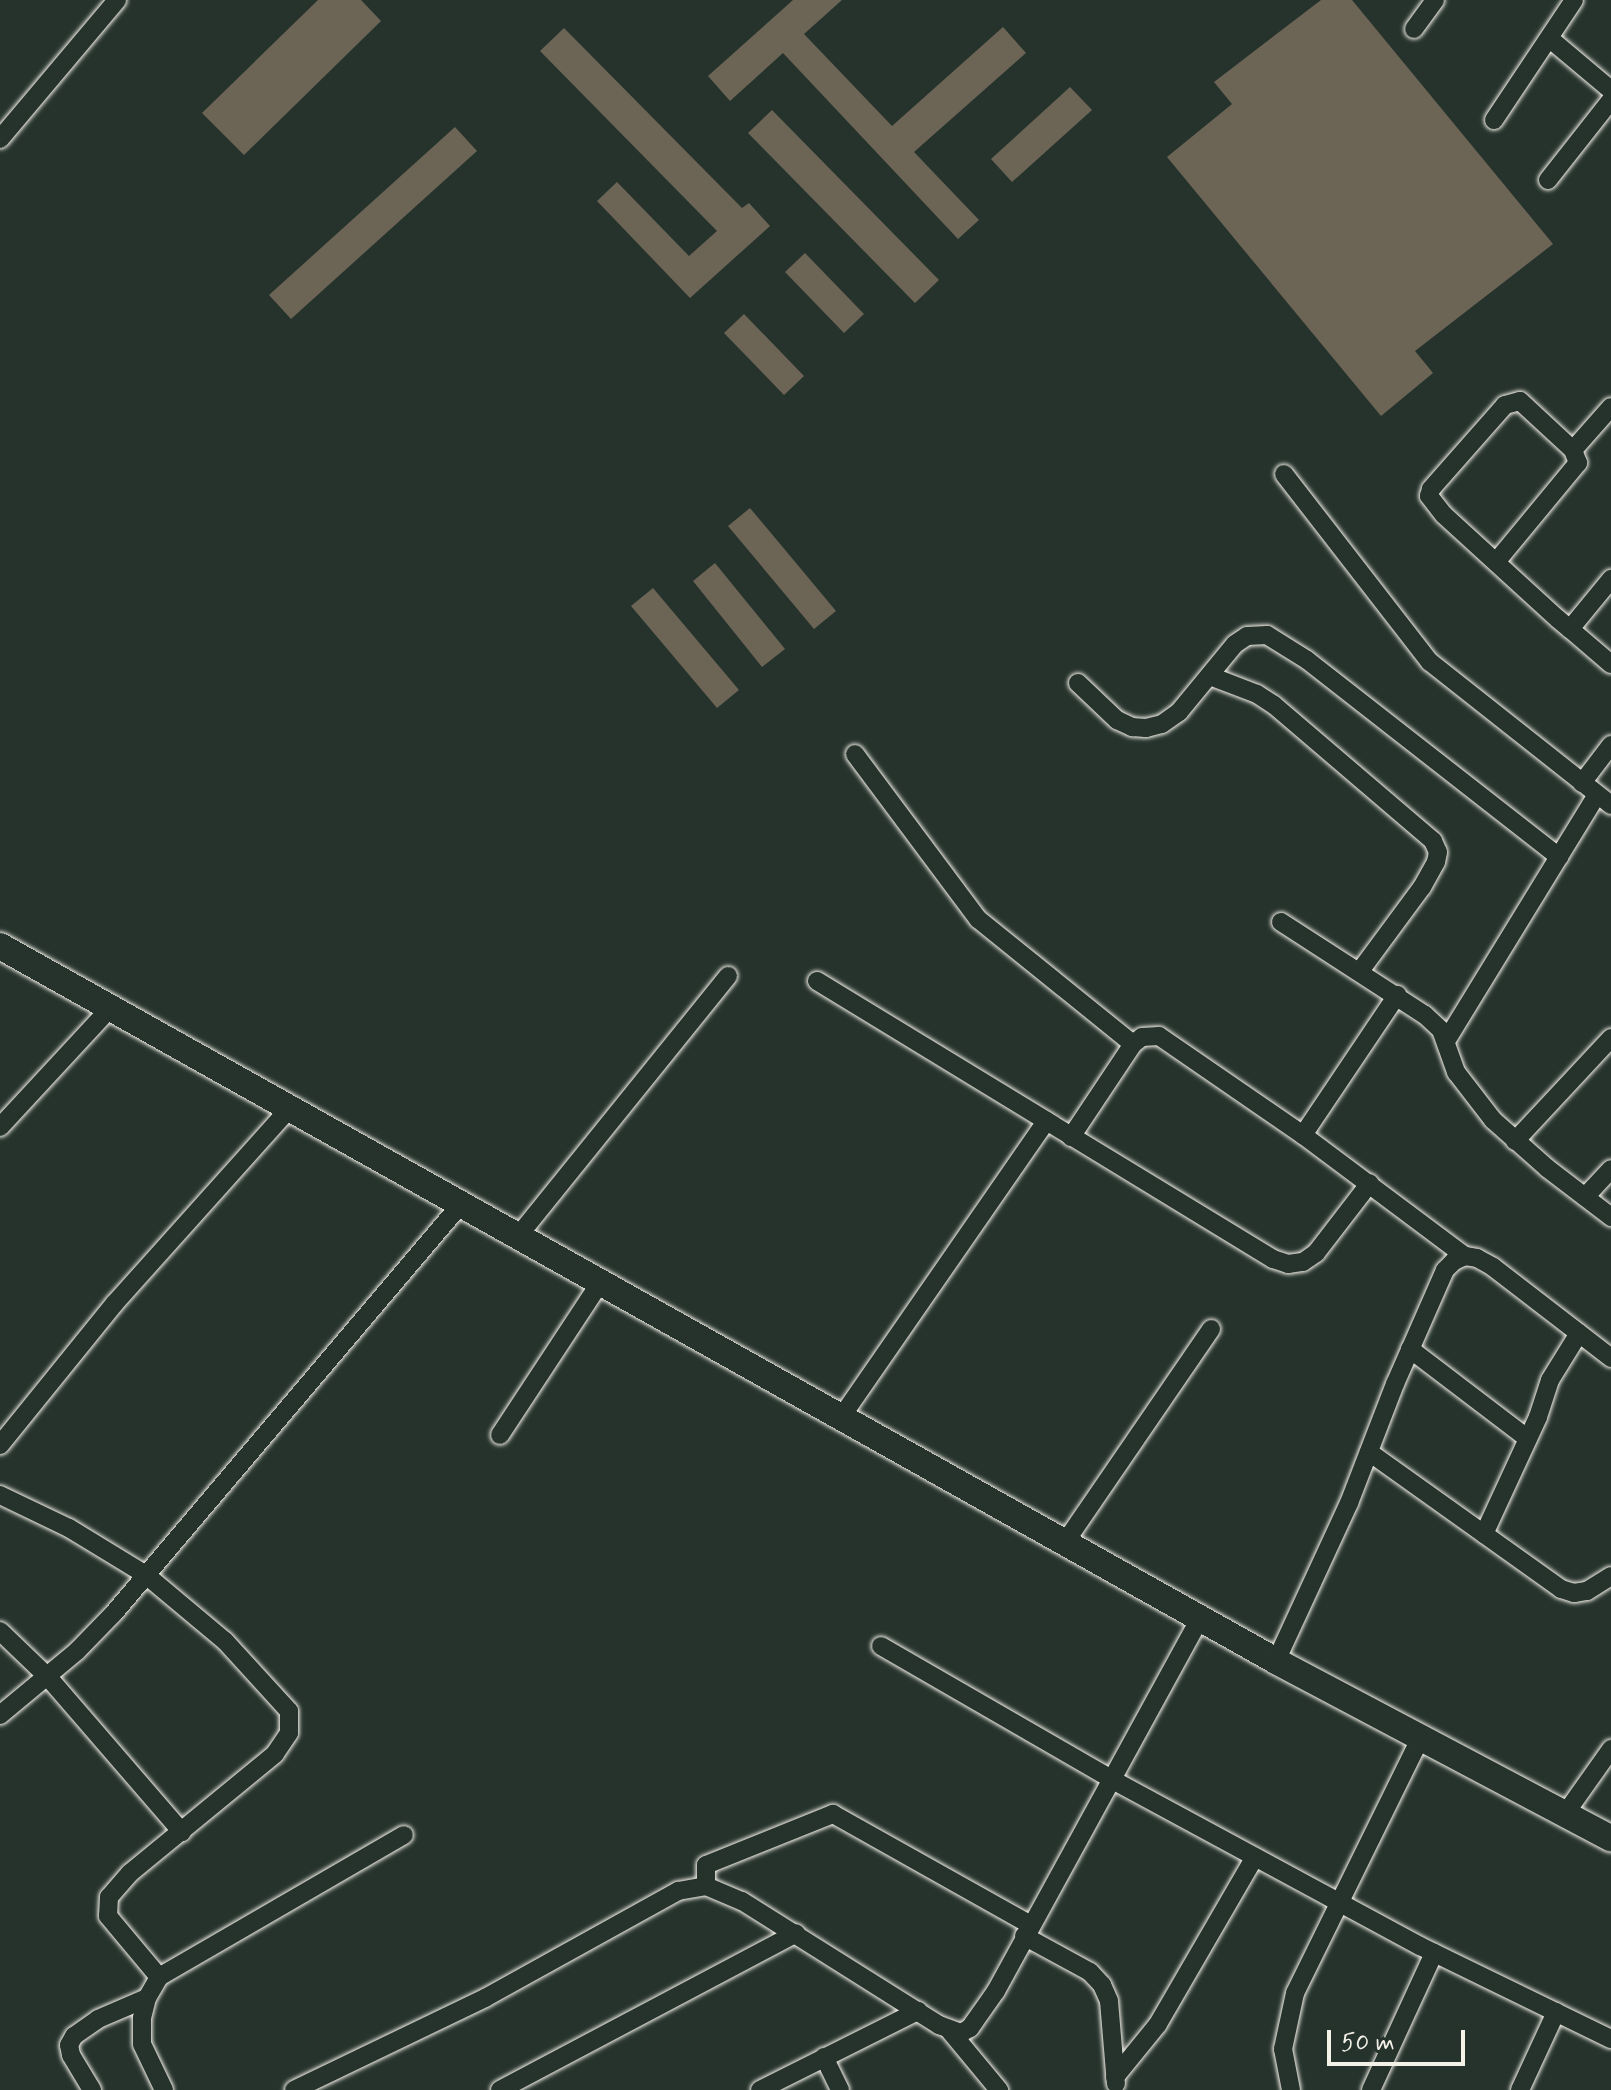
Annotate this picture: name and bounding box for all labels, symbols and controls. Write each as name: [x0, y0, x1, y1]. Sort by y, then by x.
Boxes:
scale bar: [1331, 2014, 1469, 2064]
text: 50 m: [1341, 2028, 1395, 2059]

